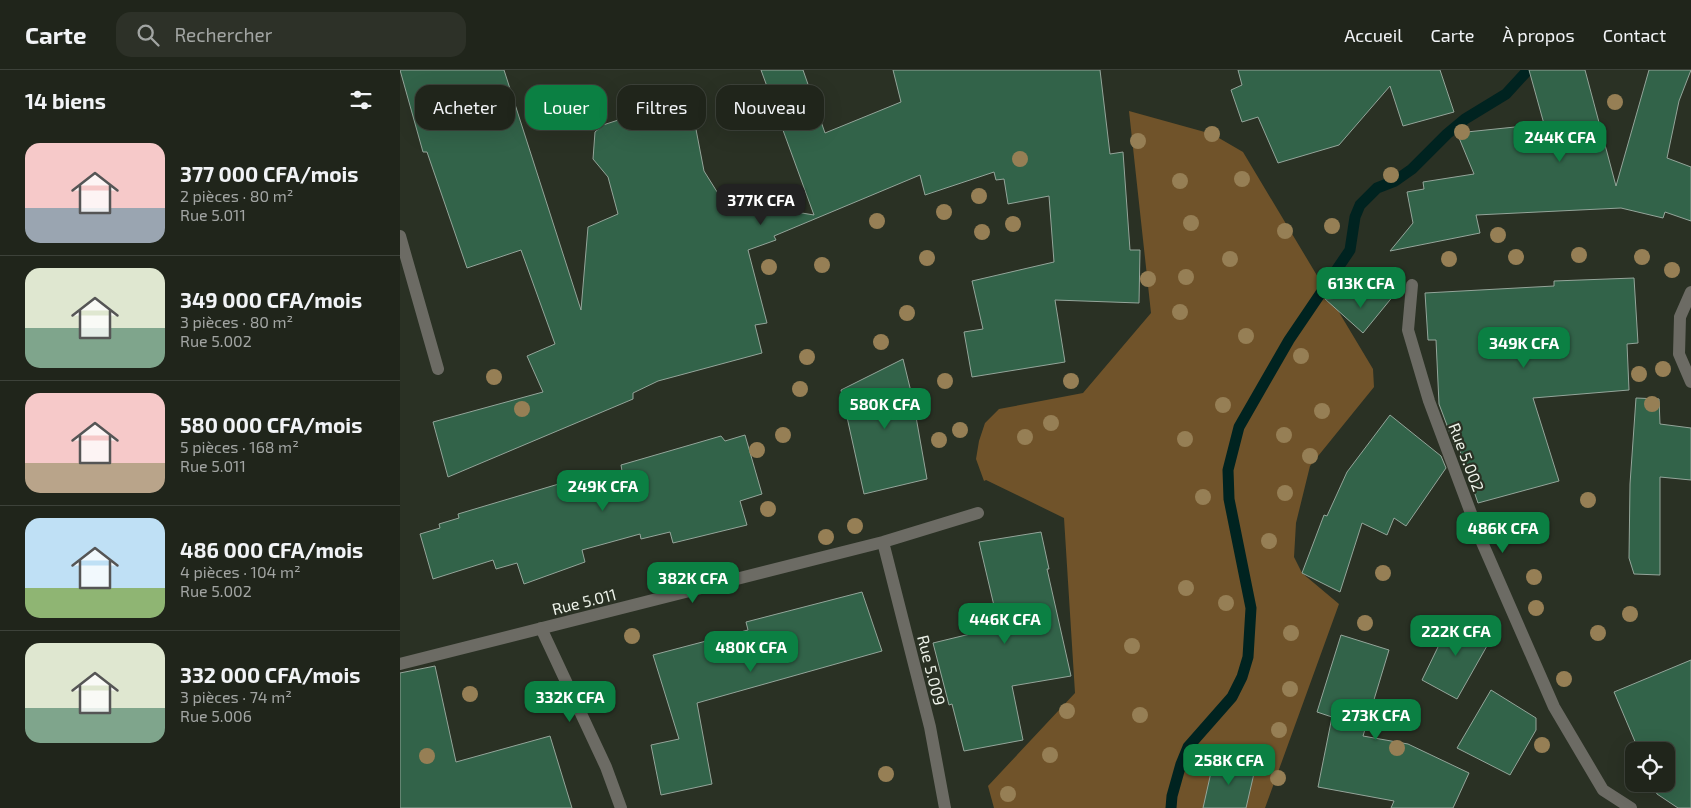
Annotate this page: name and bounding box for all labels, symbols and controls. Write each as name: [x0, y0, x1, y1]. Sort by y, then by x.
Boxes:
search box: [116, 12, 466, 57]
text: Carte: [25, 20, 86, 49]
icon: search: [134, 21, 162, 49]
text: Rechercher: [174, 23, 272, 46]
text: Accueil: [1344, 24, 1403, 46]
text: Carte: [1431, 24, 1474, 46]
text: À propos: [1502, 24, 1575, 46]
text: Contact: [1603, 24, 1666, 46]
chip: Acheter: [415, 85, 515, 130]
chip: Louer: [525, 85, 607, 130]
chip: Filtres: [617, 85, 706, 130]
chip: Nouveau: [716, 85, 824, 130]
icon: filters: [347, 86, 375, 114]
text: 14 biens: [25, 88, 106, 113]
pin: 244K CFA: [1508, 121, 1612, 163]
text: 244K CFA: [1524, 127, 1596, 146]
text: 377 000 CFA/mois: [180, 161, 358, 186]
icon: home: [65, 163, 125, 223]
pin: 377K CFA: [709, 184, 813, 226]
text: 2 pièces · 80 m²: [180, 186, 293, 205]
text: 377K CFA: [727, 190, 795, 209]
text: Rue 5.011: [180, 205, 246, 224]
pin: 613K CFA: [1309, 266, 1413, 309]
text: 613K CFA: [1328, 273, 1394, 292]
text: 349 000 CFA/mois: [180, 287, 362, 312]
icon: home: [65, 288, 125, 348]
text: 3 pièces · 80 m²: [180, 312, 293, 331]
pin: 349K CFA: [1472, 326, 1576, 369]
text: Rue 5.002: [180, 331, 252, 350]
text: 349K CFA: [1489, 333, 1559, 352]
pin: 580K CFA: [833, 388, 937, 430]
text: 580K CFA: [850, 394, 920, 413]
text: 580 000 CFA/mois: [180, 412, 362, 437]
icon: home: [65, 413, 125, 473]
street label: Rue 5.002: [1445, 420, 1489, 494]
text: 5 pièces · 168 m²: [180, 437, 299, 456]
text: Rue 5.011: [180, 456, 246, 475]
pin: 249K CFA: [551, 470, 655, 512]
text: 249K CFA: [568, 476, 638, 495]
pin: 486K CFA: [1451, 512, 1555, 554]
text: 486K CFA: [1467, 518, 1539, 537]
text: 486 000 CFA/mois: [180, 537, 363, 562]
icon: home: [65, 538, 125, 598]
text: 4 pièces · 104 m²: [180, 562, 301, 581]
pin: 382K CFA: [641, 562, 745, 604]
text: 382K CFA: [658, 568, 728, 587]
text: Rue 5.002: [180, 581, 252, 600]
street label: Rue 5.011: [550, 584, 618, 618]
pin: 446K CFA: [953, 602, 1057, 645]
text: 446K CFA: [969, 609, 1041, 628]
pin: 222K CFA: [1404, 614, 1508, 657]
text: 222K CFA: [1421, 621, 1491, 640]
pin: 480K CFA: [699, 630, 803, 673]
street label: Rue 5.009: [914, 633, 950, 707]
text: 480K CFA: [715, 637, 787, 656]
text: 332 000 CFA/mois: [180, 662, 360, 687]
icon: home: [65, 663, 125, 723]
pin: 332K CFA: [518, 680, 622, 723]
text: 3 pièces · 74 m²: [180, 687, 292, 706]
text: 332K CFA: [536, 687, 604, 706]
pin: 273K CFA: [1324, 698, 1428, 741]
text: 273K CFA: [1342, 705, 1410, 724]
text: Rue 5.006: [180, 706, 252, 725]
map controls: [1625, 742, 1675, 792]
button: locate: [1625, 742, 1675, 792]
pin: 258K CFA: [1177, 744, 1281, 786]
text: 258K CFA: [1194, 750, 1264, 769]

